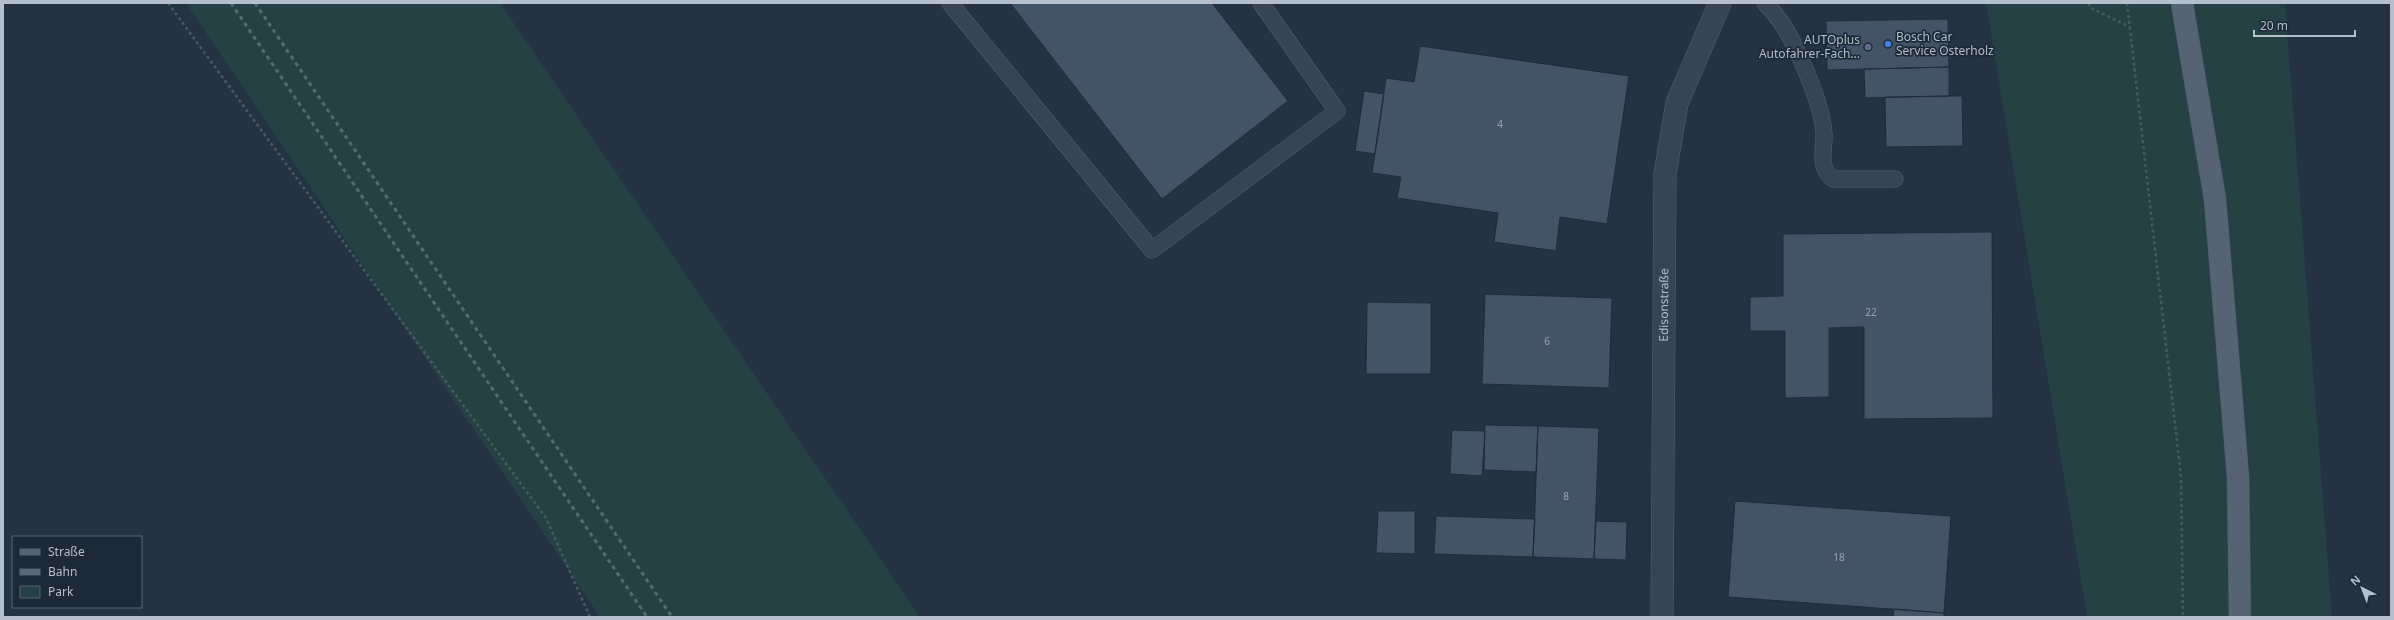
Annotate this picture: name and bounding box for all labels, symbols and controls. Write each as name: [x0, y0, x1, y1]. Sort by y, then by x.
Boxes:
scale bar: [2254, 12, 2355, 38]
text: 20 m: [2260, 17, 2288, 34]
place label: Bosch Car Service Osterholz: [1896, 28, 1994, 59]
place label: AUTOplus Autofahrer-Fach...: [1759, 31, 1860, 62]
marker: Bosch Car Service Osterholz: [1883, 39, 1893, 49]
marker: AUTOplus Autofahrer-Fach...: [1863, 42, 1873, 52]
house number: 4: [1497, 117, 1503, 131]
street label: Edisonstraße: [1655, 268, 1672, 342]
house number: 22: [1865, 305, 1877, 319]
house number: 6: [1544, 334, 1550, 348]
house number: 8: [1563, 489, 1569, 503]
legend: [12, 536, 142, 608]
text: Straße: [48, 543, 85, 560]
house number: 18: [1833, 550, 1845, 564]
text: Bahn: [48, 563, 77, 580]
north arrow: [2342, 568, 2382, 608]
text: N: [2347, 572, 2363, 589]
text: Park: [48, 583, 74, 600]

